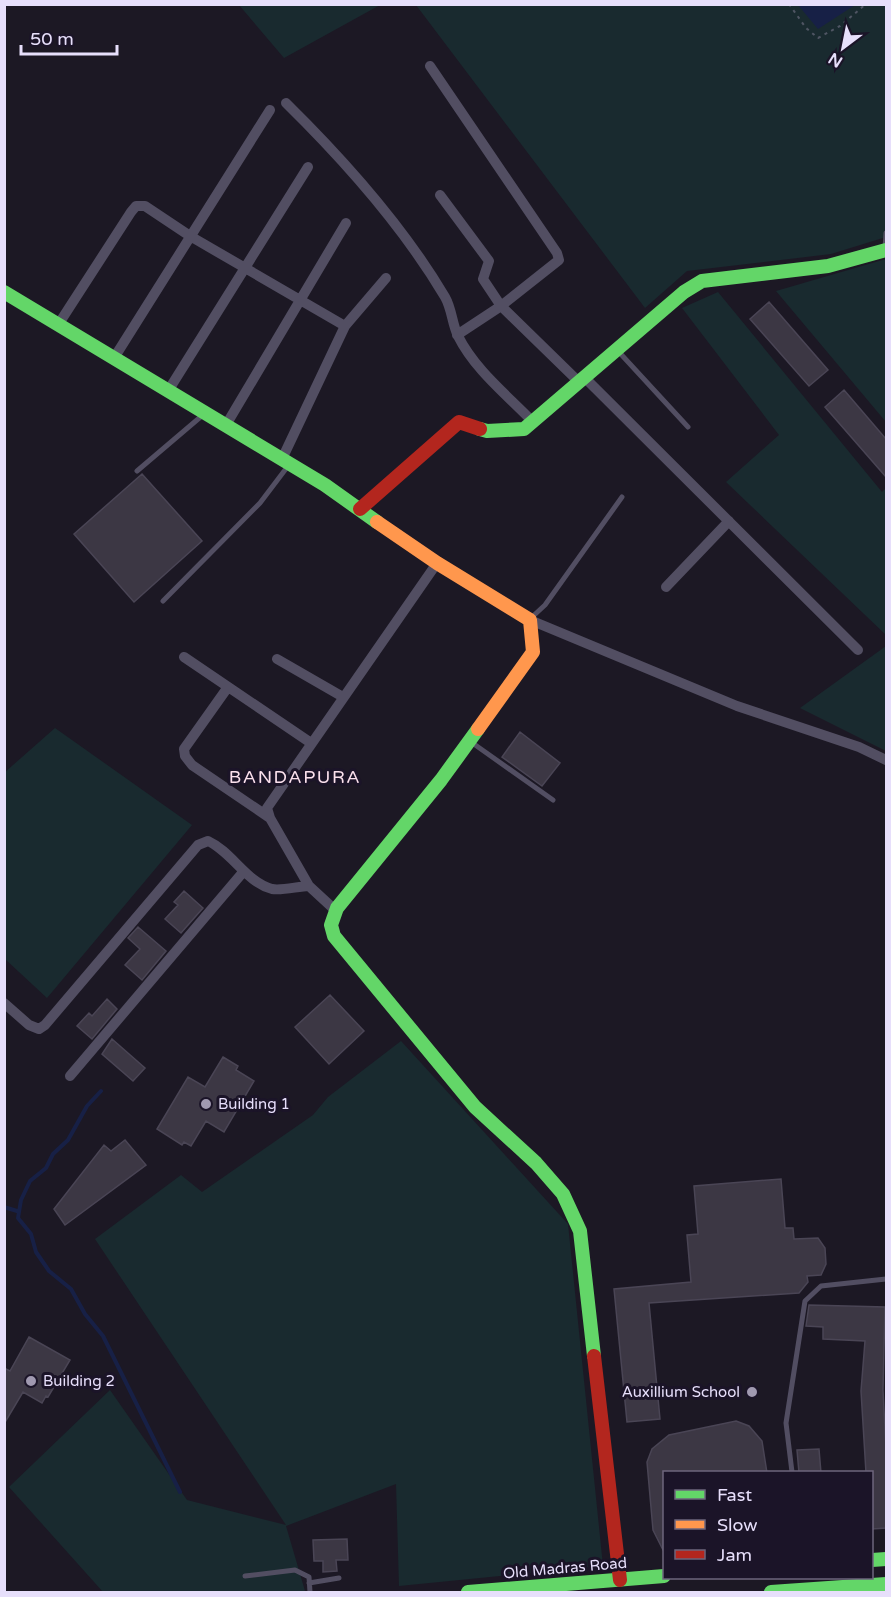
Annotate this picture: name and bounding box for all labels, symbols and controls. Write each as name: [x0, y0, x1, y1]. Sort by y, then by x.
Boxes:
scale bar: [21, 18, 117, 56]
north arrow: [813, 18, 873, 78]
text: 50 m: [30, 28, 74, 50]
text: N: [825, 48, 846, 72]
district label: BANDAPURA: [229, 766, 361, 788]
place label: Building 1: [218, 1095, 290, 1113]
marker: Building 1: [199, 1097, 213, 1111]
place label: Building 2: [43, 1372, 115, 1390]
marker: Building 2: [24, 1374, 38, 1388]
place label: Auxillium School: [622, 1383, 740, 1401]
marker: Auxillium School: [745, 1385, 759, 1399]
legend: [663, 1471, 873, 1579]
text: Fast: [717, 1484, 752, 1506]
text: Slow: [717, 1514, 758, 1536]
text: Jam: [717, 1544, 752, 1566]
street label: Old Madras Road: [502, 1554, 628, 1582]

